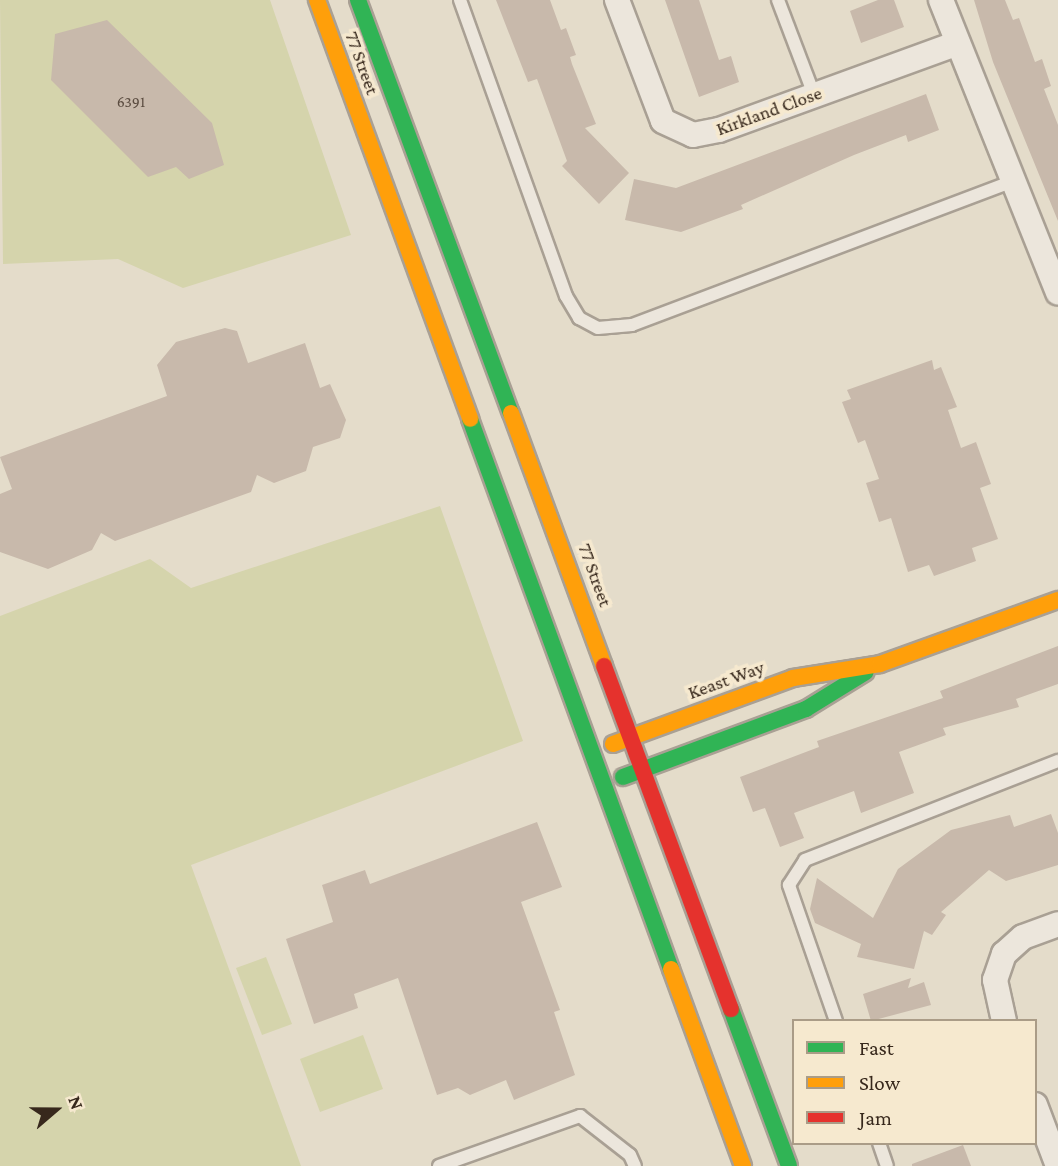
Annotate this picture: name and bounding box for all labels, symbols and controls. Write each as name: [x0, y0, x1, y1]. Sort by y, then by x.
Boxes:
street label: 77 Street: [340, 28, 384, 98]
street label: Kirkland Close: [713, 81, 825, 141]
house number: 6391: [117, 92, 145, 112]
street label: 77 Street: [573, 540, 617, 610]
street label: Keast Way: [685, 656, 767, 704]
legend: [792, 1019, 1037, 1145]
text: Fast: [859, 1036, 894, 1060]
text: Slow: [859, 1071, 900, 1095]
north arrow: [21, 1075, 91, 1145]
text: N: [64, 1093, 88, 1112]
text: Jam: [859, 1106, 892, 1130]

